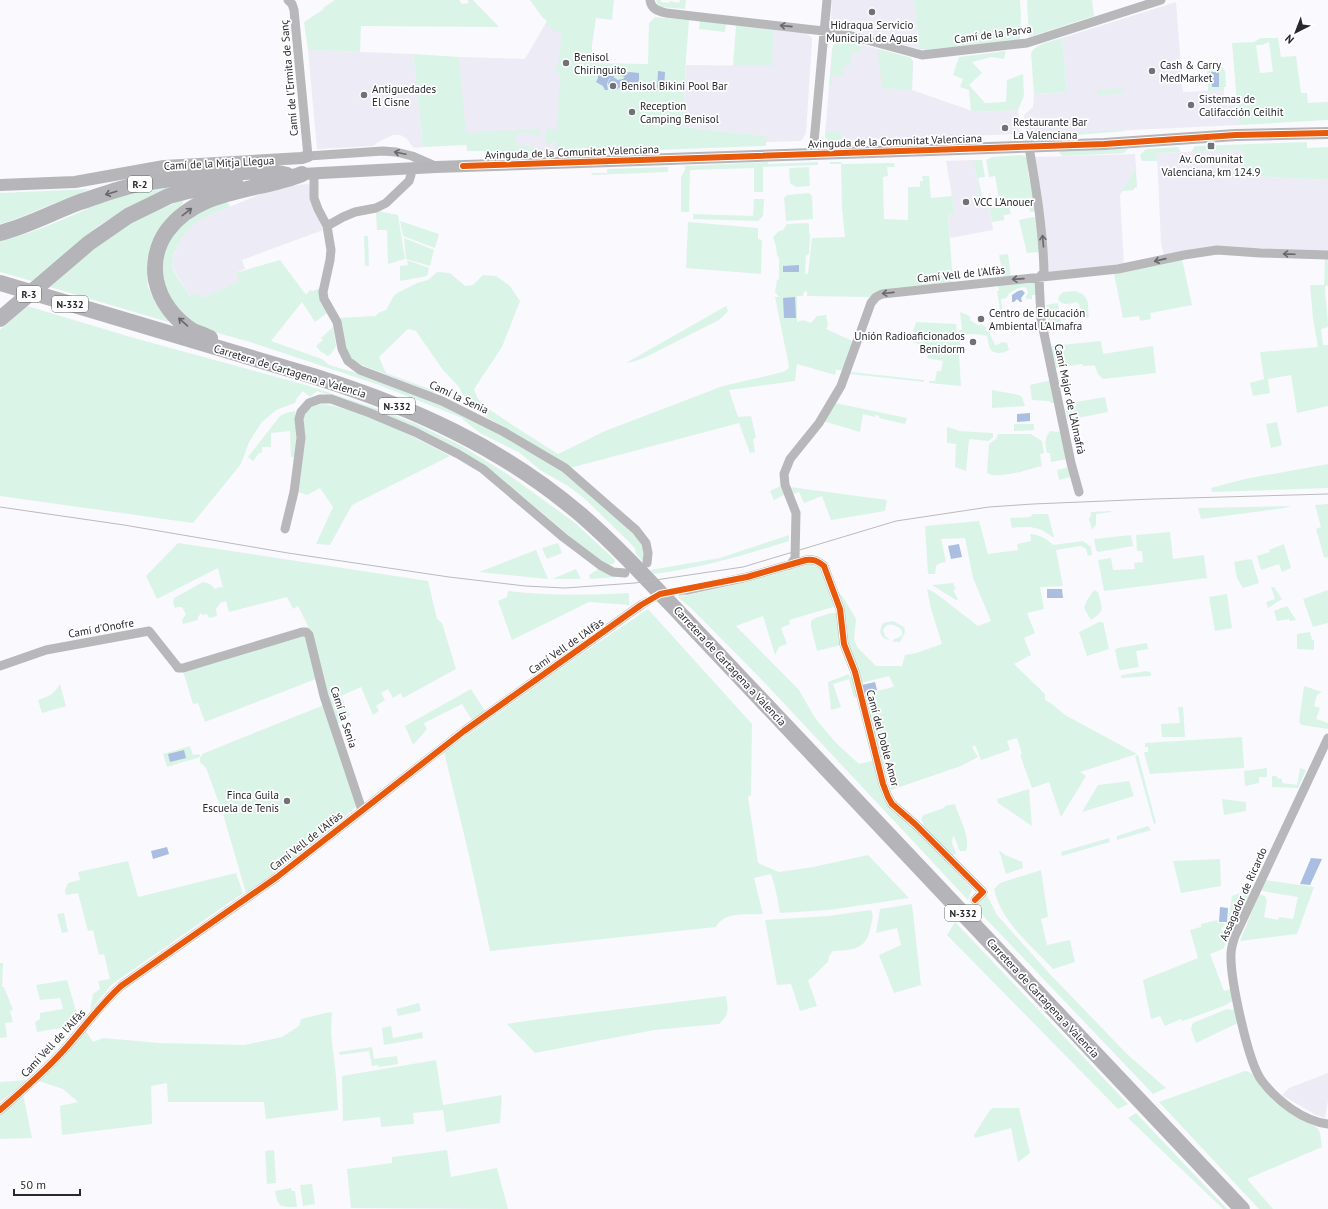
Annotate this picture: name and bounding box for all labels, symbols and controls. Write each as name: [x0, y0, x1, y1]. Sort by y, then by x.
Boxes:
marker: Hidraqua Servicio Municipal de Aguas: [867, 7, 877, 17]
north arrow: [1276, 12, 1316, 52]
place label: Hidraqua Servicio Municipal de Aguas: [826, 18, 918, 45]
street label: Camí de l'Ermita de Sanç: [277, 19, 301, 137]
one-way arrow: [780, 22, 793, 30]
street label: Camí de la Parva: [953, 22, 1033, 46]
text: N: [1282, 32, 1297, 47]
place label: Benisol Chiringuito: [574, 50, 626, 77]
marker: Benisol Chiringuito: [561, 58, 571, 68]
place label: Cash & Carry MedMarket: [1160, 58, 1222, 85]
marker: Cash & Carry MedMarket: [1147, 66, 1157, 76]
place label: Benisol Bikini Pool Bar: [621, 79, 728, 93]
marker: Benisol Bikini Pool Bar: [608, 81, 618, 91]
place label: Antiguedades El Cisne: [372, 82, 436, 109]
marker: Antiguedades El Cisne: [359, 90, 369, 100]
place label: Sistemas de Califacción Ceilhit: [1199, 92, 1284, 119]
place label: Reception Camping Benisol: [640, 99, 720, 126]
marker: Sistemas de Califacción Ceilhit: [1186, 100, 1196, 110]
marker: Reception Camping Benisol: [627, 107, 637, 117]
place label: Restaurante Bar La Valenciana: [1013, 115, 1088, 142]
marker: Restaurante Bar La Valenciana: [1000, 123, 1010, 133]
street label: Avinguda de la Comunitat Valenciana: [808, 131, 982, 151]
marker: Av. Comunitat Valenciana, km 124.9: [1206, 141, 1216, 151]
street label: Avinguda de la Comunitat Valenciana: [485, 142, 659, 162]
one-way arrow: [394, 149, 407, 157]
place label: Av. Comunitat Valenciana, km 124.9: [1161, 152, 1260, 179]
street label: Camí de la Mitja Llegua: [163, 153, 275, 173]
road number: R-2: [128, 176, 152, 192]
one-way arrow: [105, 190, 118, 197]
place label: VCC L'Anouer: [973, 195, 1034, 209]
marker: VCC L'Anouer: [961, 197, 971, 207]
one-way arrow: [181, 208, 192, 217]
one-way arrow: [1039, 235, 1046, 248]
one-way arrow: [1283, 250, 1296, 258]
one-way arrow: [1154, 257, 1167, 264]
street label: Camí Vell de l'Alfàs: [916, 262, 1006, 286]
one-way arrow: [1012, 276, 1025, 283]
road number: R-3: [17, 286, 41, 302]
one-way arrow: [882, 290, 895, 297]
road number: N-332: [52, 296, 88, 312]
place label: Centro de Educación Ambiental L'Almafra: [989, 306, 1085, 333]
marker: Centro de Educación Ambiental L'Almafra: [976, 314, 986, 324]
one-way arrow: [178, 318, 188, 327]
place label: Unión Radioaficionados Benidorm: [854, 329, 965, 356]
marker: Unión Radioaficionados Benidorm: [968, 337, 978, 347]
street label: Carretera de Cartagena a Valencia: [212, 341, 368, 401]
street label: Camí Major de L'Almafrà: [1051, 342, 1089, 456]
street label: Camí la Senia: [427, 377, 491, 417]
road number: N-332: [379, 398, 415, 414]
street label: Carretera de Cartagena a Valencia: [671, 603, 789, 729]
street label: Camí d'Onofre: [67, 615, 135, 641]
street label: Camí Vell de l'Alfàs: [526, 615, 607, 677]
street label: Camí la Senia: [327, 684, 361, 750]
street label: Camí del Doble Amor: [863, 688, 903, 788]
place label: Finca Guila Escuela de Tenis: [202, 788, 279, 815]
marker: Finca Guila Escuela de Tenis: [282, 796, 292, 806]
street label: Camí Vell de l'Alfàs: [267, 808, 345, 874]
street label: Assagador de Ricardo: [1216, 845, 1270, 943]
road number: N-332: [945, 905, 981, 921]
street label: Carretera de Cartagena a Valencia: [984, 935, 1102, 1061]
street label: Camí Vell de l'Alfàs: [18, 1006, 89, 1080]
scale bar: [14, 1171, 80, 1197]
text: 50 m: [20, 1177, 46, 1192]

